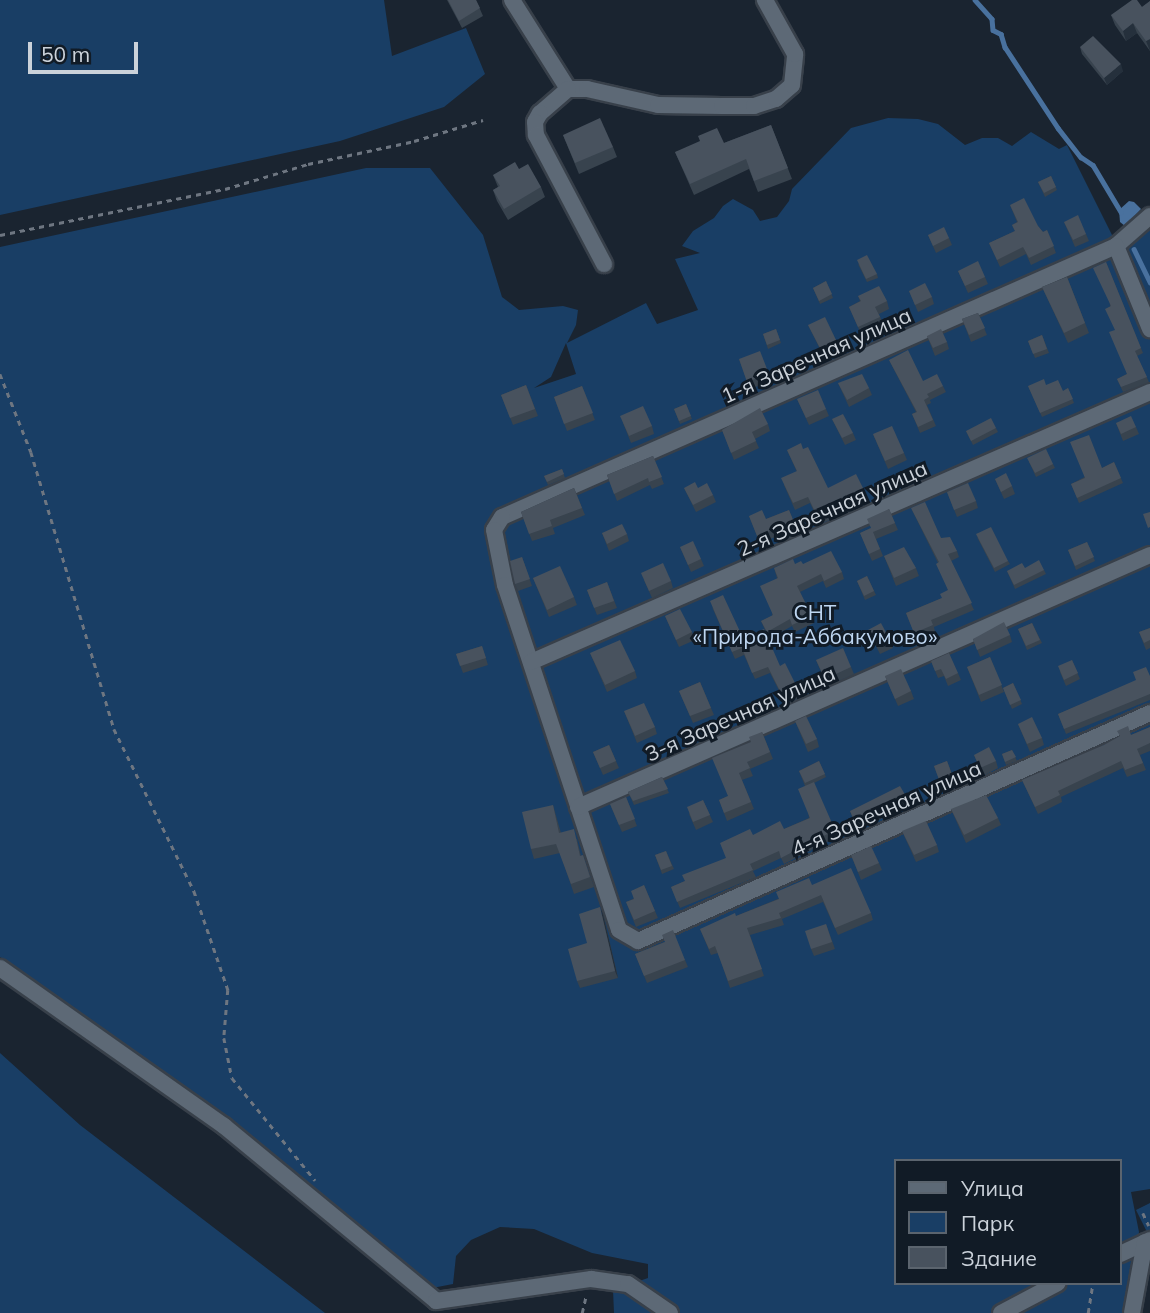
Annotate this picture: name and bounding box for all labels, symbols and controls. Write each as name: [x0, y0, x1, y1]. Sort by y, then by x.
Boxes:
scale bar: [32, 28, 142, 72]
text: 50 m: [41, 41, 90, 67]
street label: 1-я Заречная улица: [717, 302, 915, 408]
street label: 2-я Заречная улица: [733, 455, 931, 561]
park label: СНТ «Природа-Аббакумово»: [693, 599, 937, 649]
street label: 3-я Заречная улица: [641, 660, 839, 766]
street label: 4-я Заречная улица: [787, 755, 985, 861]
legend: [894, 1159, 1122, 1285]
text: Улица: [961, 1175, 1024, 1201]
text: Парк: [961, 1210, 1014, 1236]
text: Здание: [961, 1245, 1037, 1271]

